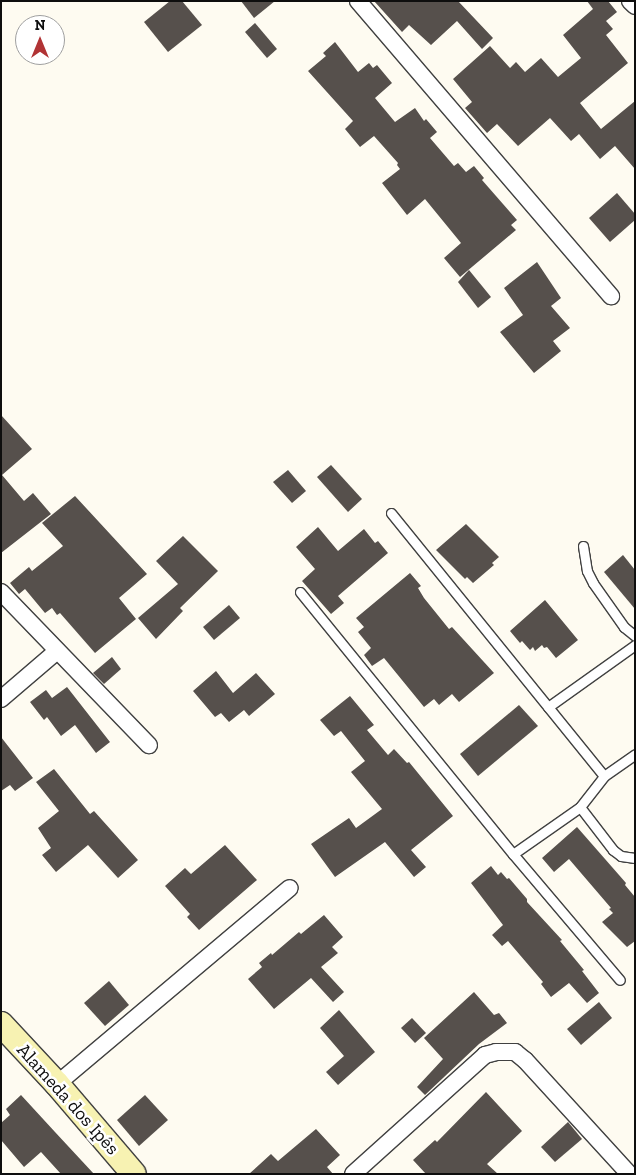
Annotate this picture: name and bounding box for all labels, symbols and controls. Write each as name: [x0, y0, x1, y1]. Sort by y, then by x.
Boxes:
north arrow: [15, 15, 65, 65]
text: N: [35, 17, 45, 34]
street label: Alameda dos Ipês: [12, 1039, 124, 1159]

